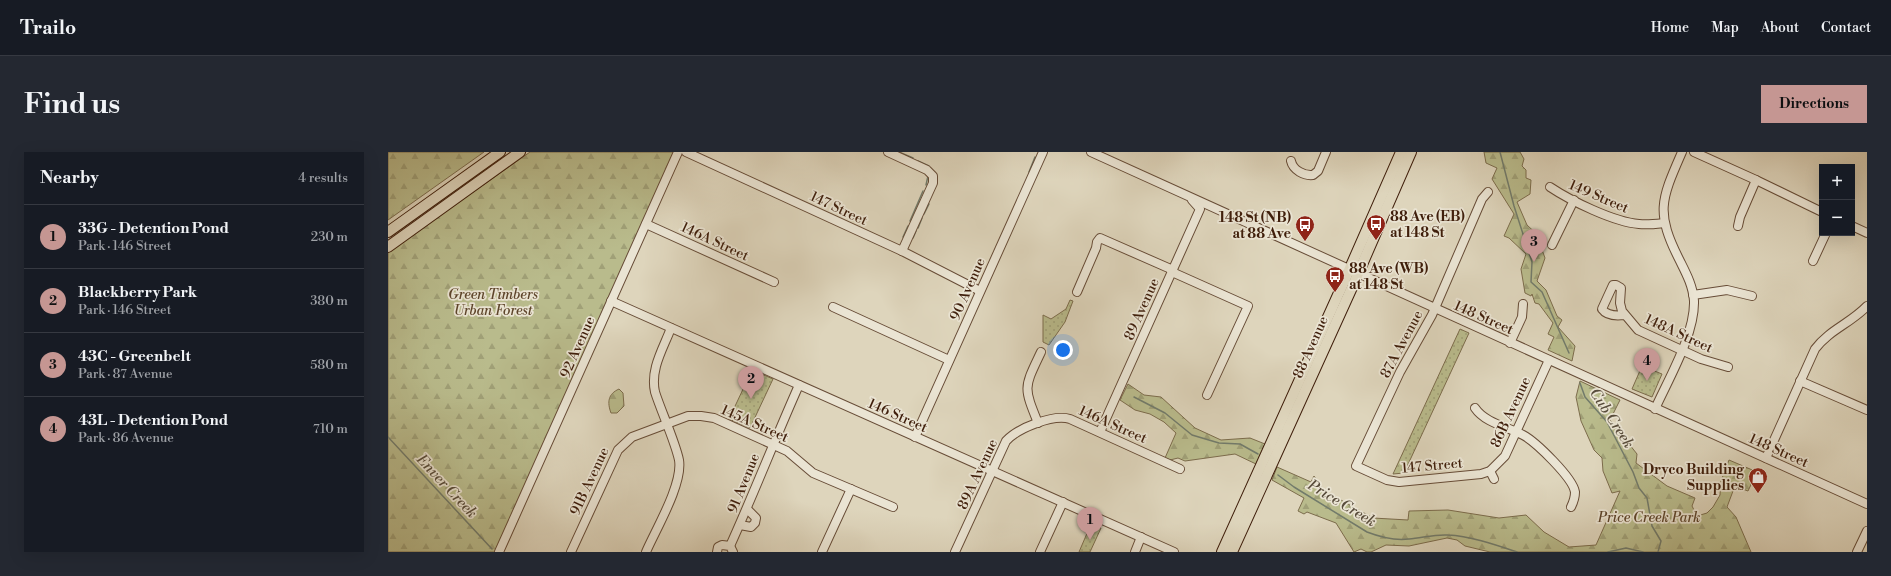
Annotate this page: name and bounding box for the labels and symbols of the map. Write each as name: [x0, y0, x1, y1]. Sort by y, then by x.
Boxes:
street label: 149 Street: [1566, 176, 1631, 218]
street label: 147 Street: [807, 188, 870, 230]
place label: 88 Ave (EB) at 148 St: [1390, 208, 1465, 242]
place label: 148 St (NB) at 88 Ave: [1219, 209, 1291, 243]
bus stop icon: 88 Ave (EB) at 148 St: [1365, 213, 1387, 241]
bus stop icon: 148 St (NB) at 88 Ave: [1294, 214, 1316, 242]
street label: 146A Street: [678, 218, 751, 265]
pin: 3: [1521, 229, 1547, 262]
street label: 90 Avenue: [946, 255, 990, 324]
place label: 88 Ave (WB) at 148 St: [1349, 260, 1428, 294]
bus stop icon: 88 Ave (WB) at 148 St: [1324, 265, 1346, 293]
street label: 89 Avenue: [1120, 276, 1164, 343]
park label: Green Timbers Urban Forest: [448, 286, 538, 320]
street label: 148 Street: [1451, 297, 1516, 339]
street label: 87A Avenue: [1377, 308, 1427, 381]
street label: 148A Street: [1642, 310, 1715, 357]
street label: 92 Avenue: [556, 314, 599, 381]
street label: 88 Avenue: [1289, 314, 1333, 381]
your location: [1053, 340, 1073, 360]
pin: 4: [1634, 348, 1660, 381]
pin: 2: [738, 366, 764, 399]
street label: 86B Avenue: [1487, 374, 1535, 451]
water label: Cub Creek: [1585, 385, 1638, 452]
street label: 146 Street: [865, 395, 930, 437]
street label: 145A Street: [718, 401, 791, 447]
street label: 146A Street: [1076, 402, 1150, 448]
street label: 148 Street: [1746, 430, 1811, 472]
street label: 89A Avenue: [954, 436, 1002, 513]
street label: 91B Avenue: [566, 445, 613, 518]
water label: Enver Creek: [412, 450, 481, 522]
street label: 91 Avenue: [724, 451, 764, 516]
street label: 147 Street: [1401, 454, 1463, 478]
place label: Dryco Building Supplies: [1643, 461, 1745, 495]
shop icon: Dryco Building Supplies: [1747, 466, 1769, 494]
water label: Price Creek: [1303, 475, 1379, 531]
pin: 1: [1077, 507, 1103, 540]
park label: Price Creek Park: [1597, 509, 1700, 527]

